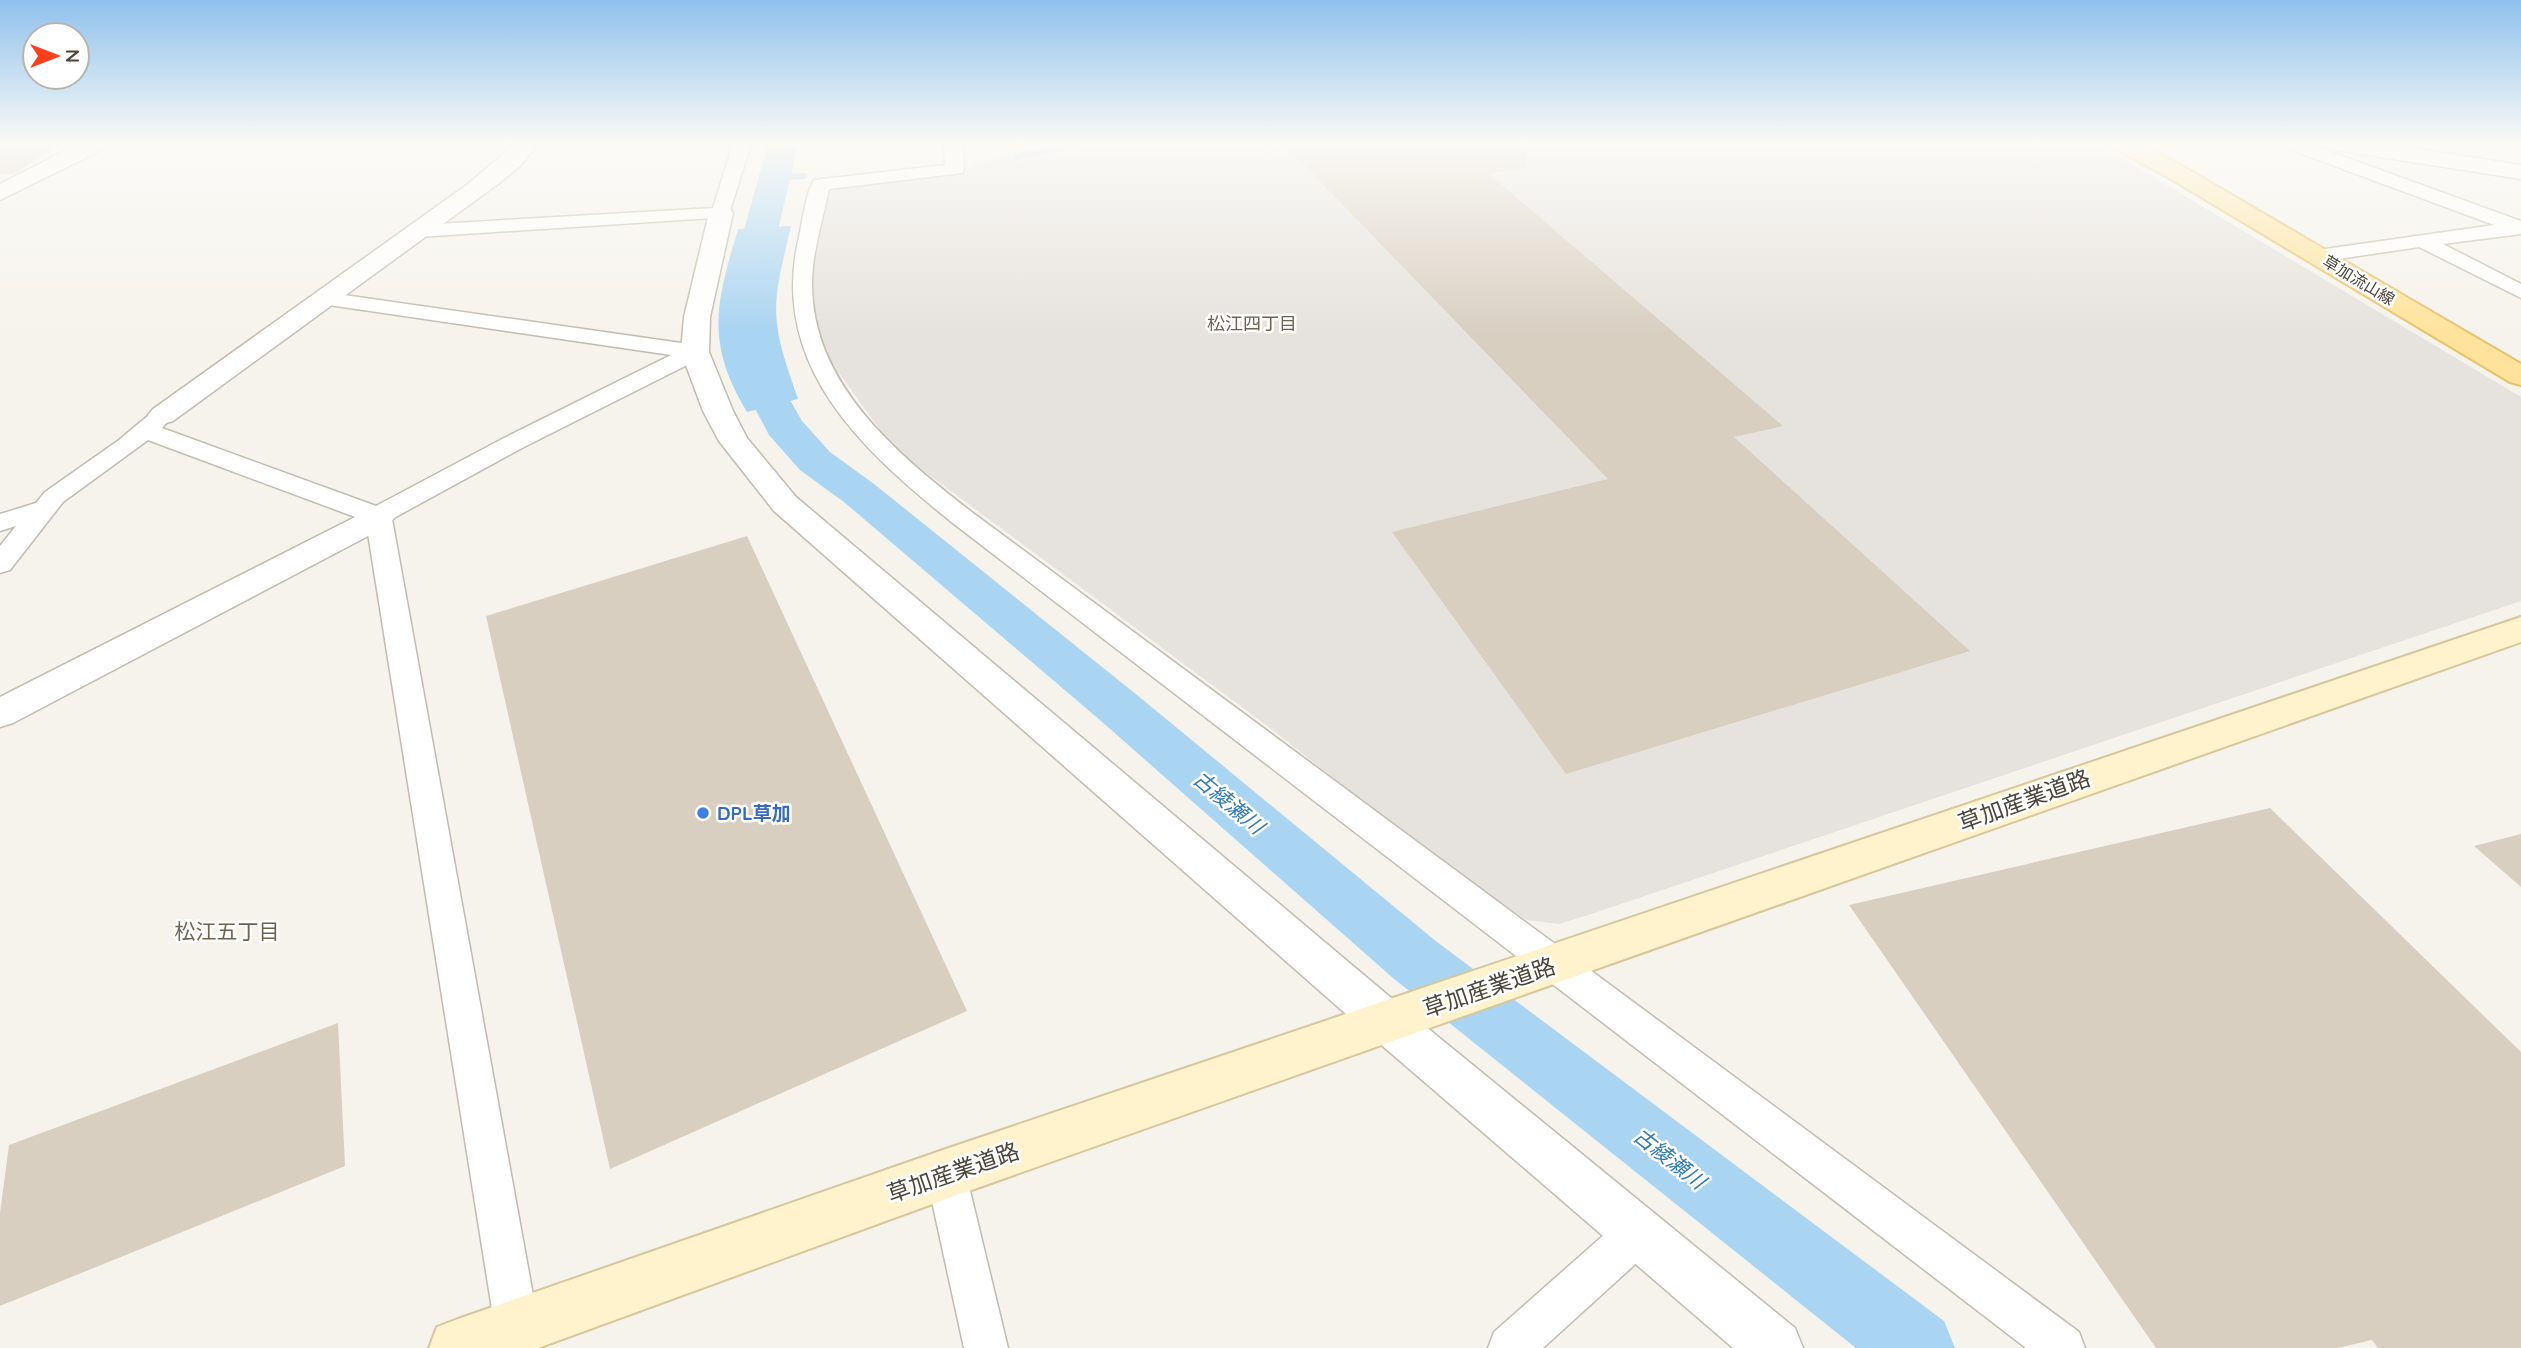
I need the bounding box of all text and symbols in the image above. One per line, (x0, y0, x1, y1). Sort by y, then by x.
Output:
north arrow (21, 21, 91, 91)
text: N (61, 49, 85, 63)
street label: 草加流山線 (2320, 251, 2398, 309)
district label: 松江四丁目 (1207, 312, 1297, 335)
street label: 草加産業道路 (1954, 763, 2094, 837)
water label: 古綾瀬川 (1188, 765, 1271, 840)
place label: DPL草加 (717, 801, 791, 825)
marker: DPL草加 (695, 805, 711, 821)
district label: 松江五丁目 (175, 918, 280, 944)
street label: 草加産業道路 (1419, 951, 1559, 1023)
water label: 古綾瀬川 (1629, 1122, 1713, 1195)
street label: 草加産業道路 (883, 1136, 1023, 1208)

